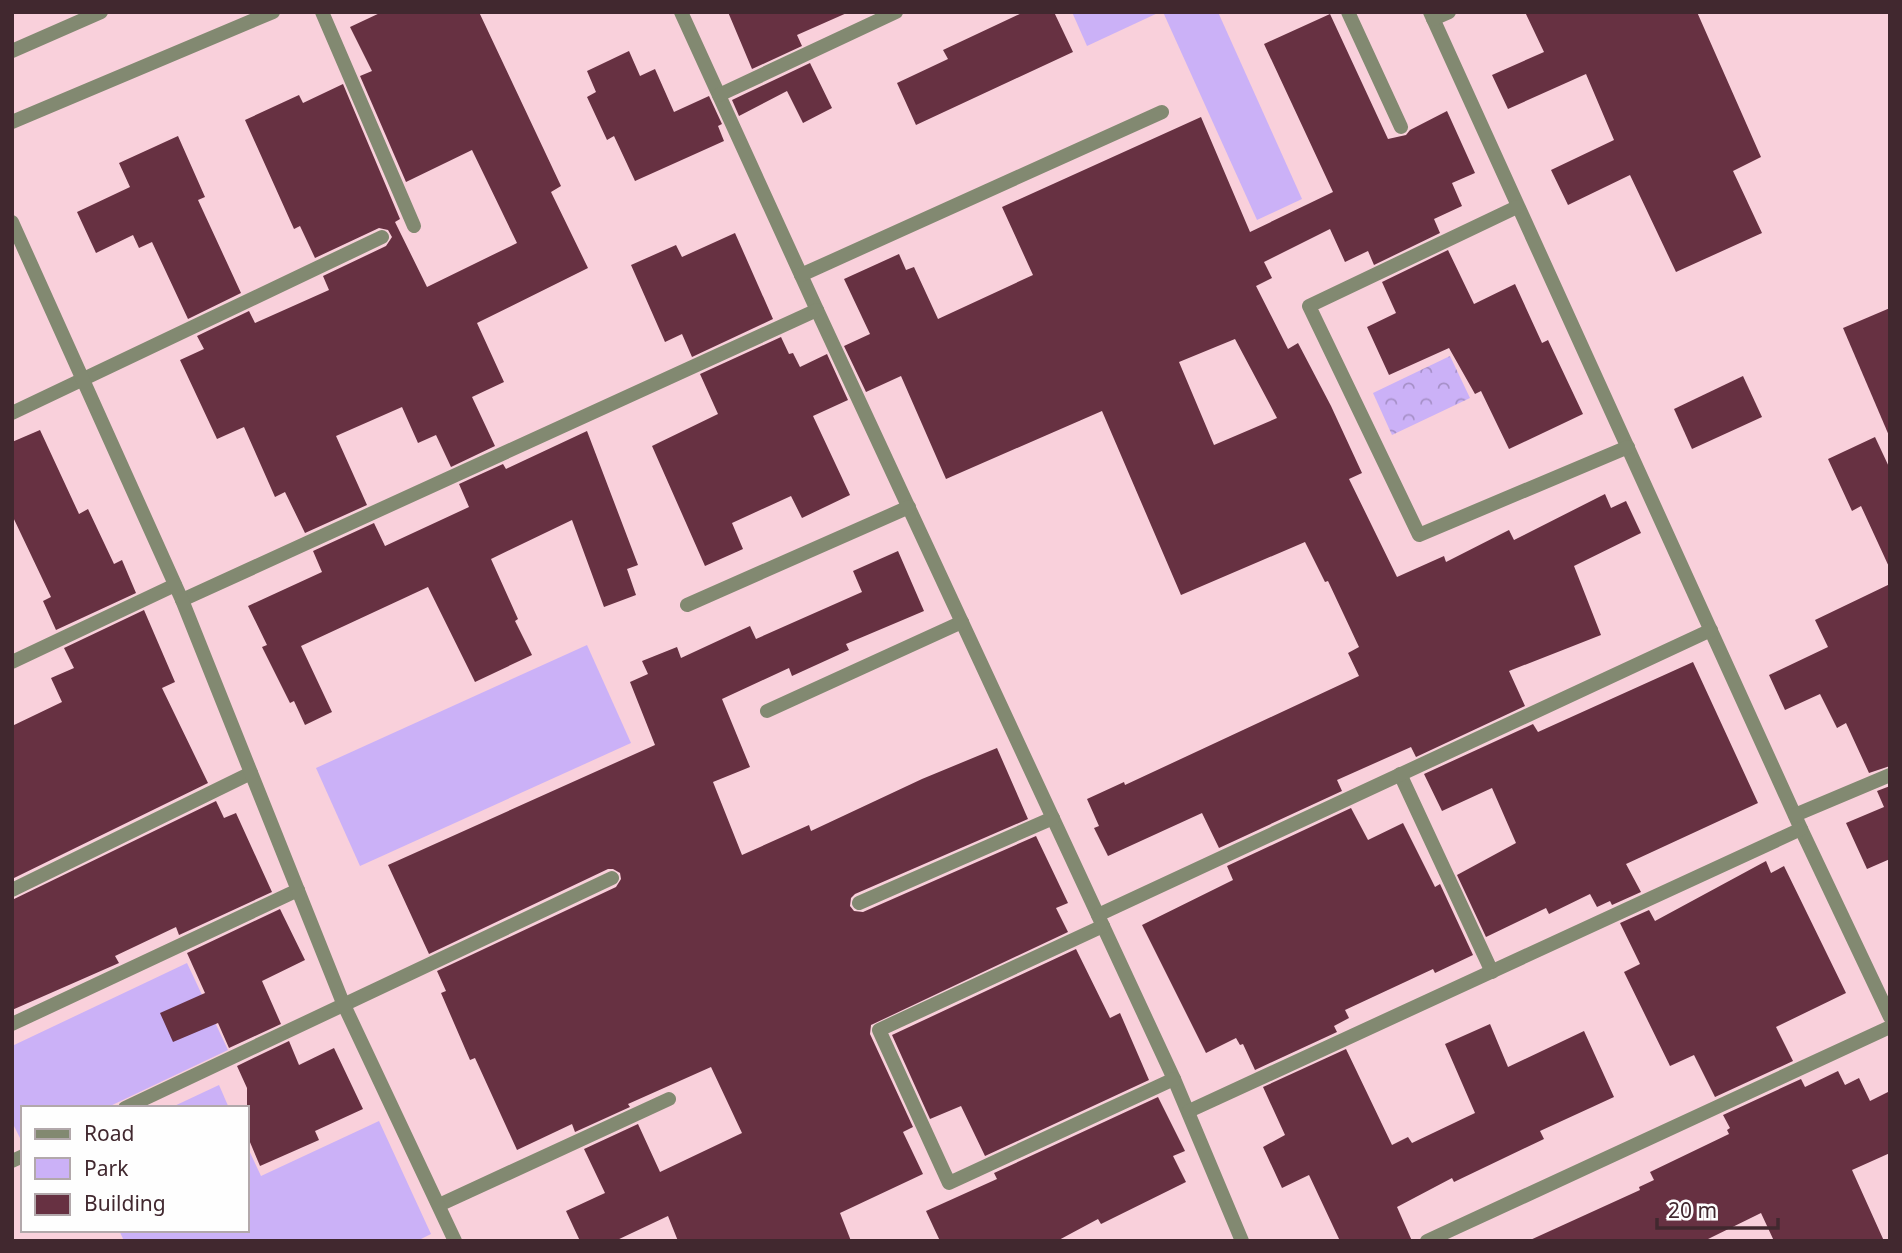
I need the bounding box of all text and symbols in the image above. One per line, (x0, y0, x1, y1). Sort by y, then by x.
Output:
legend (21, 1106, 248, 1232)
text: Road (84, 1119, 134, 1147)
text: Park (84, 1154, 129, 1182)
scale bar (1657, 1186, 1778, 1230)
text: Building (84, 1189, 166, 1217)
text: 20 m (1668, 1196, 1717, 1224)

